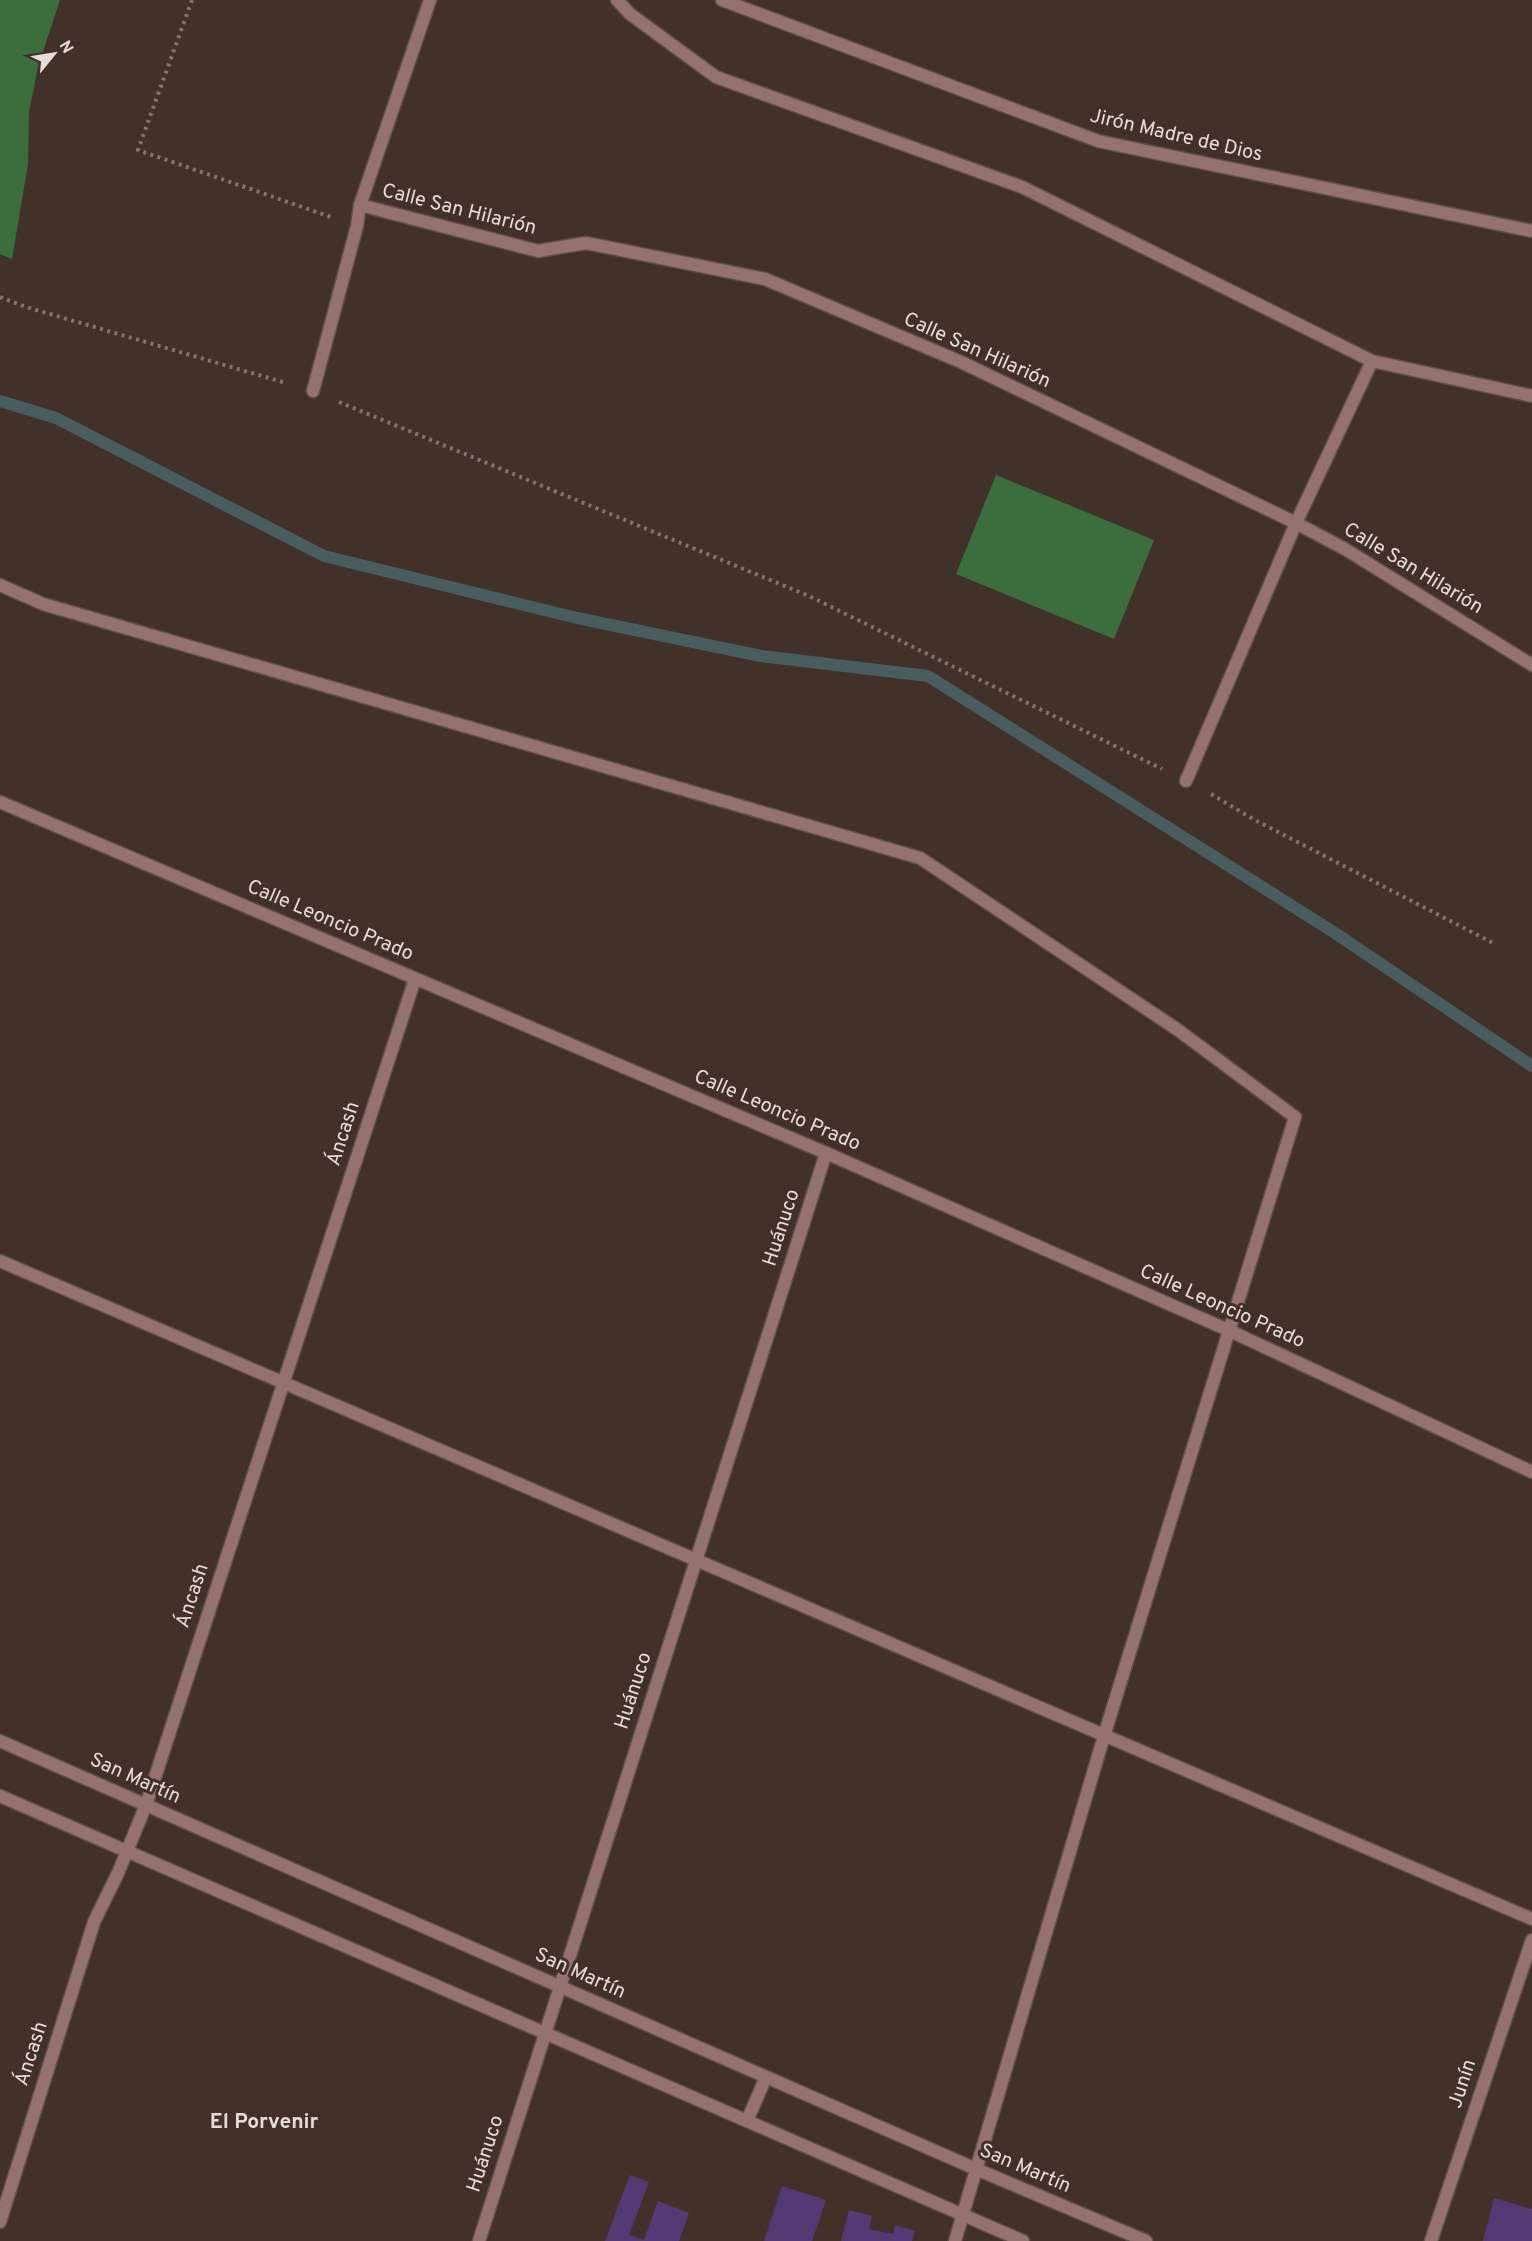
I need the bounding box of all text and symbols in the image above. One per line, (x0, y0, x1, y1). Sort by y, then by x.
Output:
north arrow (24, 24, 84, 84)
text: N (54, 38, 77, 57)
street label: Jirón Madre de Dios (1087, 103, 1265, 169)
street label: Calle San Hilarión (379, 178, 539, 242)
street label: Calle San Hilarión (899, 307, 1055, 395)
street label: Calle San Hilarión (1338, 517, 1488, 621)
street label: Calle Leoncio Prado (243, 874, 417, 968)
street label: Calle Leoncio Prado (690, 1064, 864, 1158)
street label: Áncash (320, 1098, 367, 1169)
street label: Huánuco (757, 1186, 807, 1270)
street label: Calle Leoncio Prado (1135, 1259, 1309, 1355)
street label: Áncash (169, 1560, 216, 1631)
street label: Huánuco (609, 1649, 659, 1733)
street label: San Martín (85, 1747, 185, 1811)
street label: San Martín (530, 1942, 630, 2006)
street label: Áncash (8, 2018, 55, 2089)
street label: Junín (1443, 2056, 1483, 2112)
district label: El Porvenir (210, 2109, 319, 2136)
street label: Huánuco (461, 2112, 511, 2196)
street label: San Martín (975, 2138, 1075, 2200)

